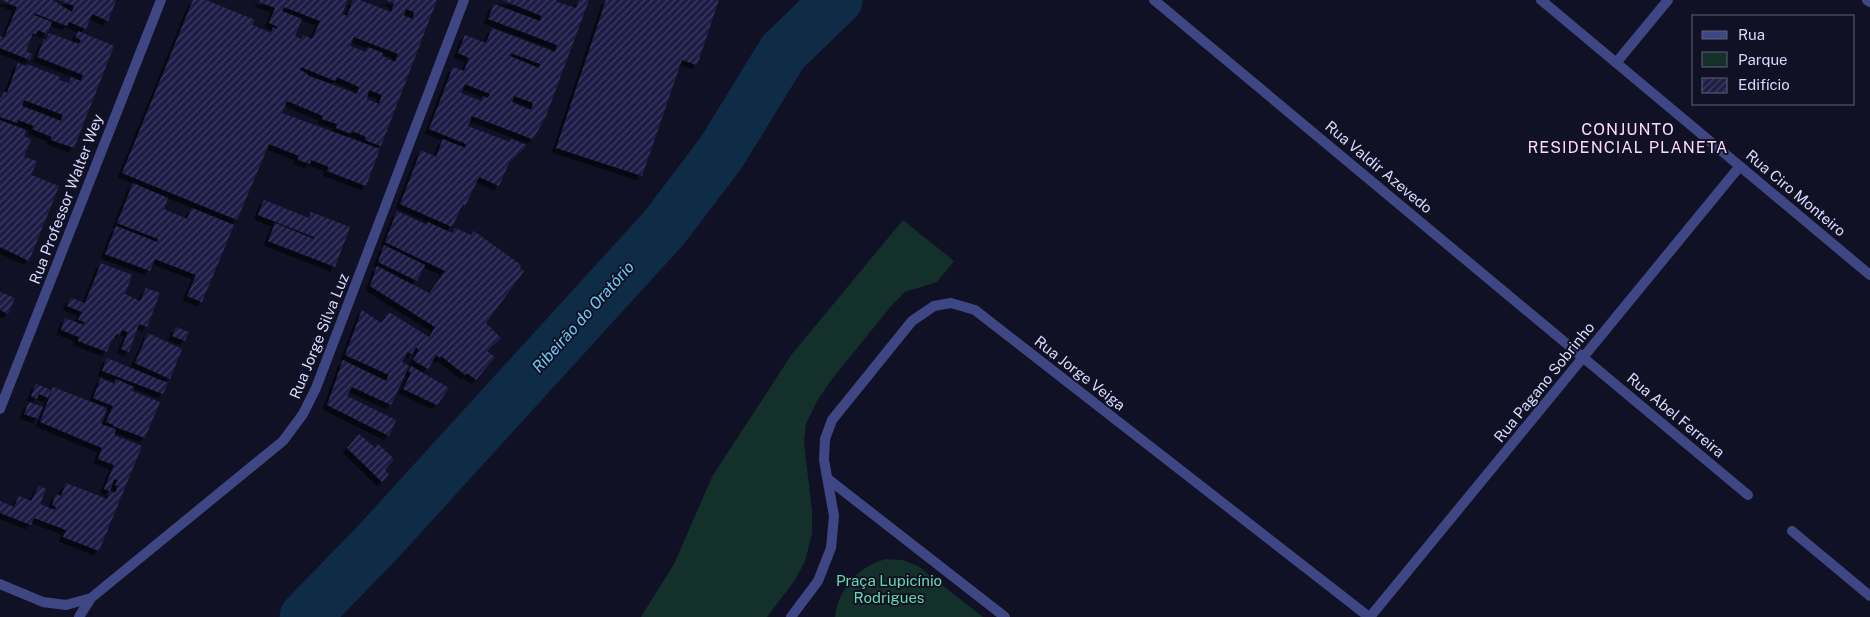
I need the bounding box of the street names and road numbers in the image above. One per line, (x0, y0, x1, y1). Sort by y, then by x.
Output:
street label: Rua Professor Walter Wey (26, 112, 106, 286)
street label: Rua Valdir Azevedo (1322, 117, 1436, 217)
street label: Rua Ciro Monteiro (1743, 146, 1849, 240)
street label: Rua Jorge Silva Luz (286, 271, 352, 401)
street label: Rua Pagano Sobrinho (1490, 319, 1598, 445)
street label: Rua Jorge Veiga (1031, 332, 1129, 414)
street label: Rua Abel Ferreira (1624, 369, 1728, 461)

